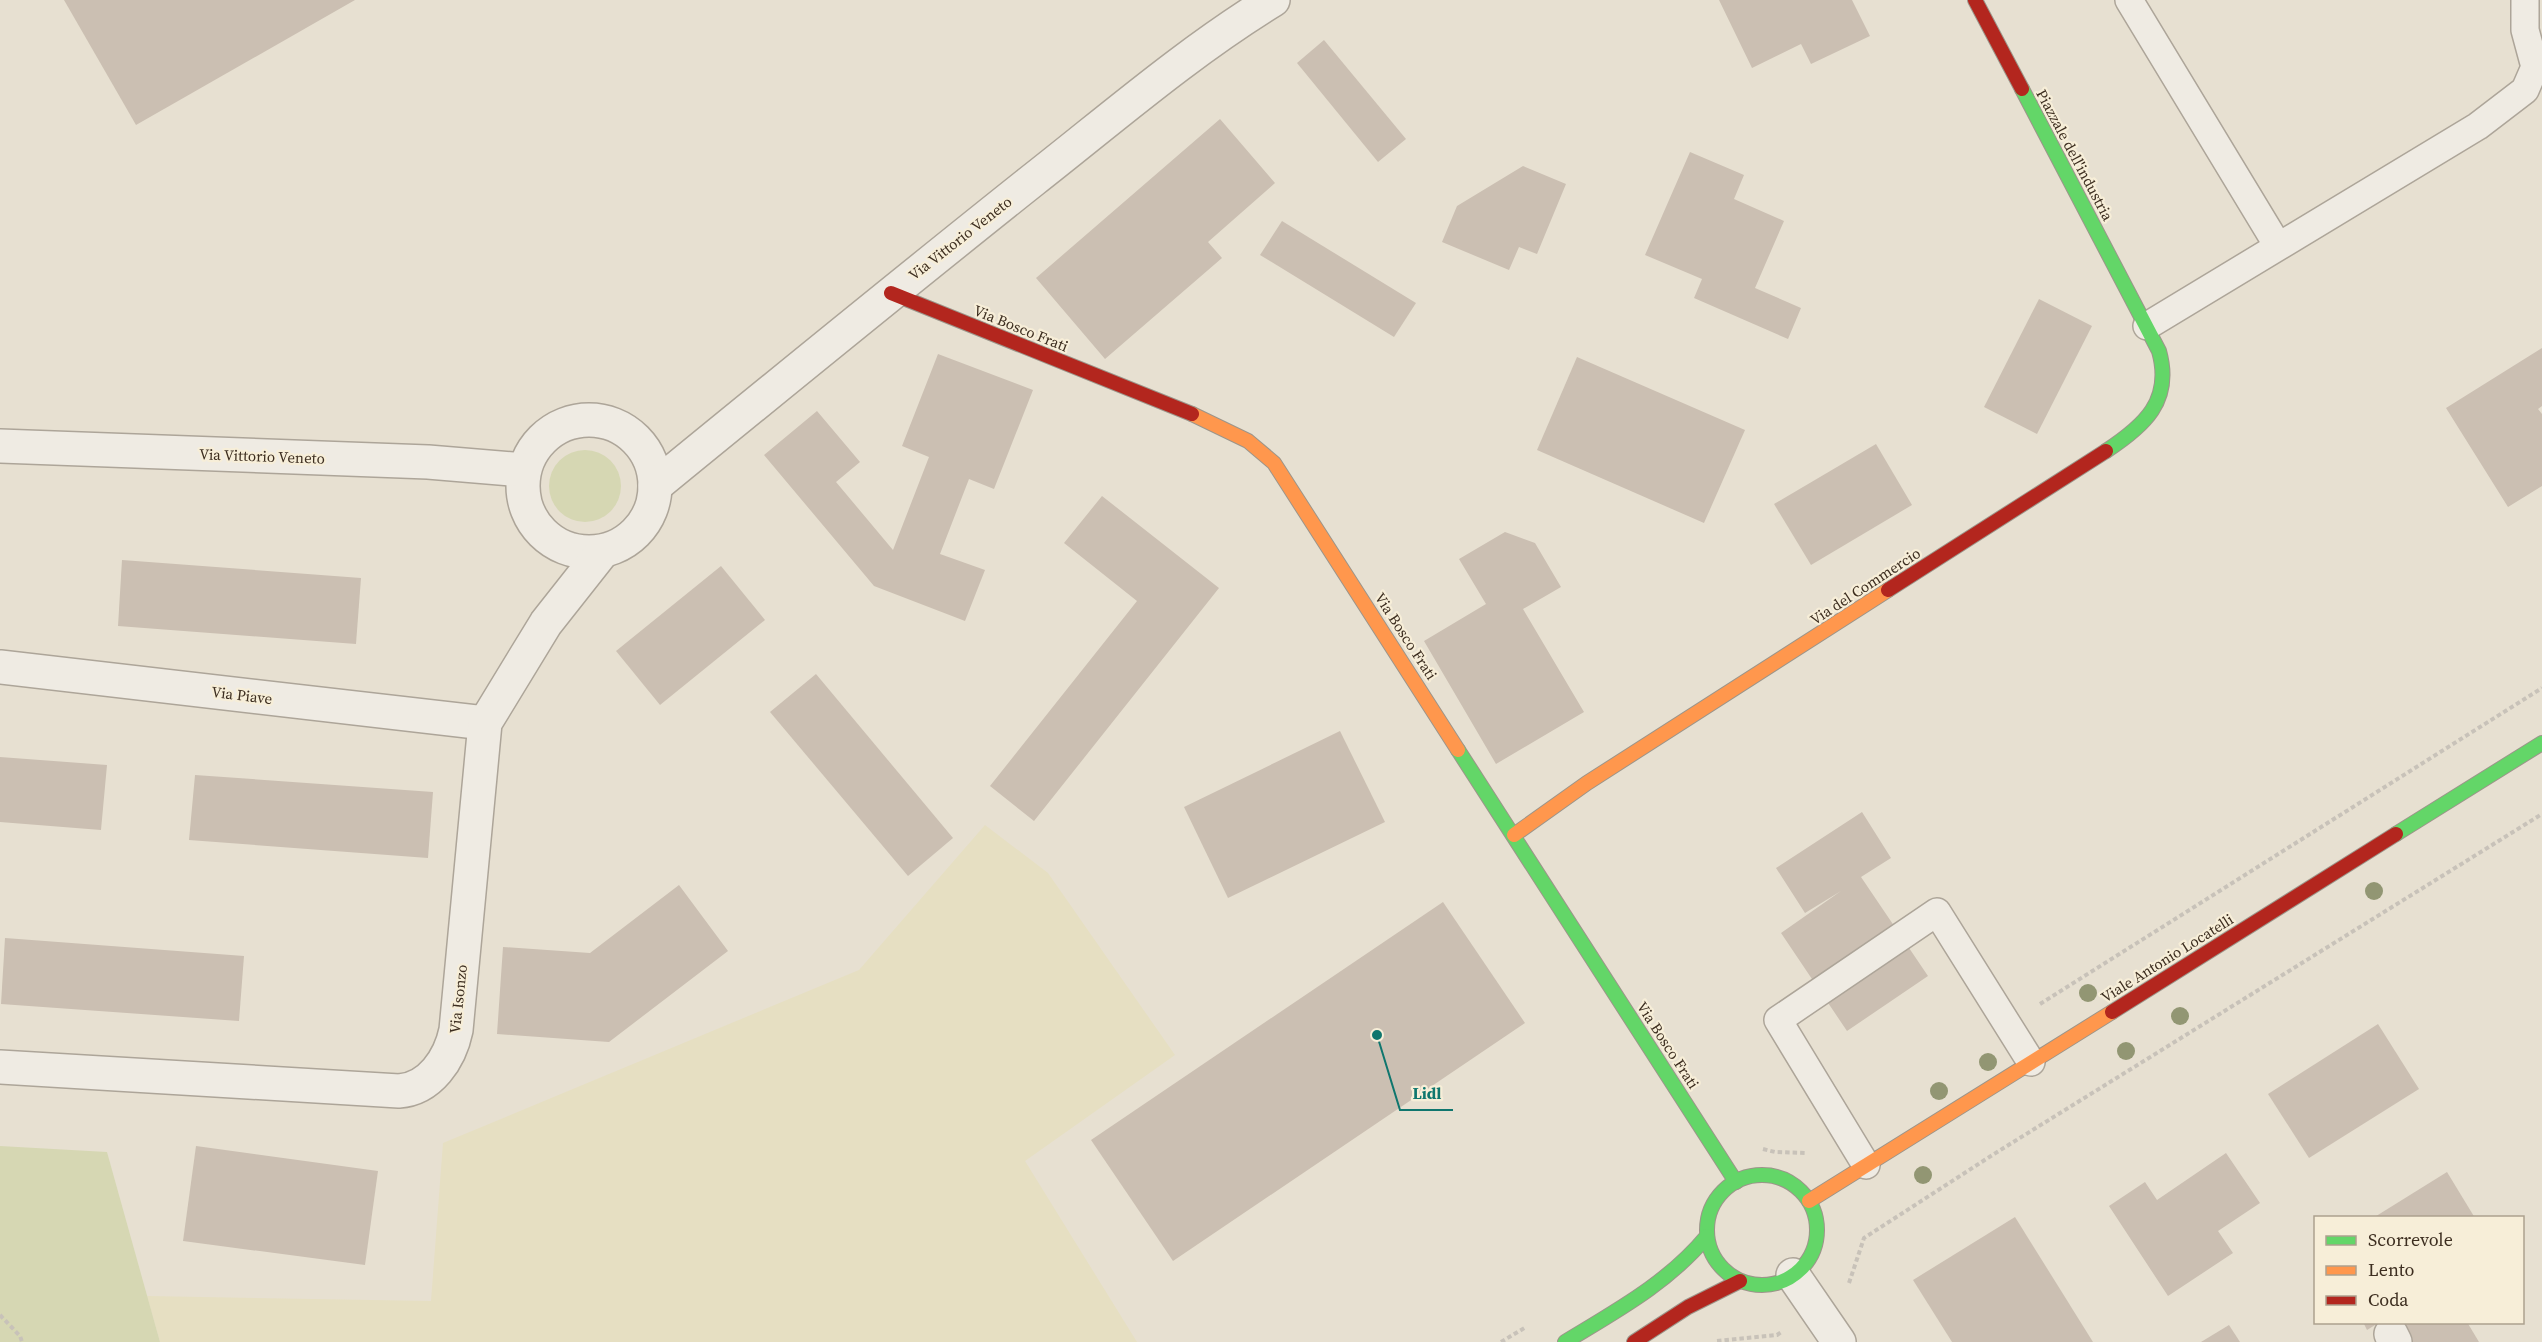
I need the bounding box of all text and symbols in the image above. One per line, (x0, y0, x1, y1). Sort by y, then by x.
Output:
street label: Piazzale dell'industria (2031, 86, 2119, 225)
street label: Via Vittorio Veneto (904, 191, 1016, 285)
street label: Via Bosco Frati (971, 300, 1071, 356)
street label: Via Vittorio Veneto (199, 443, 325, 469)
street label: Via del Commercio (1806, 542, 1924, 630)
street label: Via Bosco Frati (1370, 588, 1442, 684)
street label: Via Piave (210, 681, 274, 709)
street label: Viale Antonio Locatelli (2097, 909, 2237, 1007)
street label: Via Isonzo (444, 963, 472, 1035)
street label: Via Bosco Frati (1632, 997, 1704, 1093)
callout: Lidl (1400, 1076, 1453, 1110)
text: Lidl (1412, 1082, 1442, 1104)
legend (2314, 1216, 2524, 1324)
text: Scorrevole (2368, 1227, 2453, 1252)
text: Lento (2368, 1257, 2415, 1282)
text: Coda (2368, 1287, 2409, 1312)

